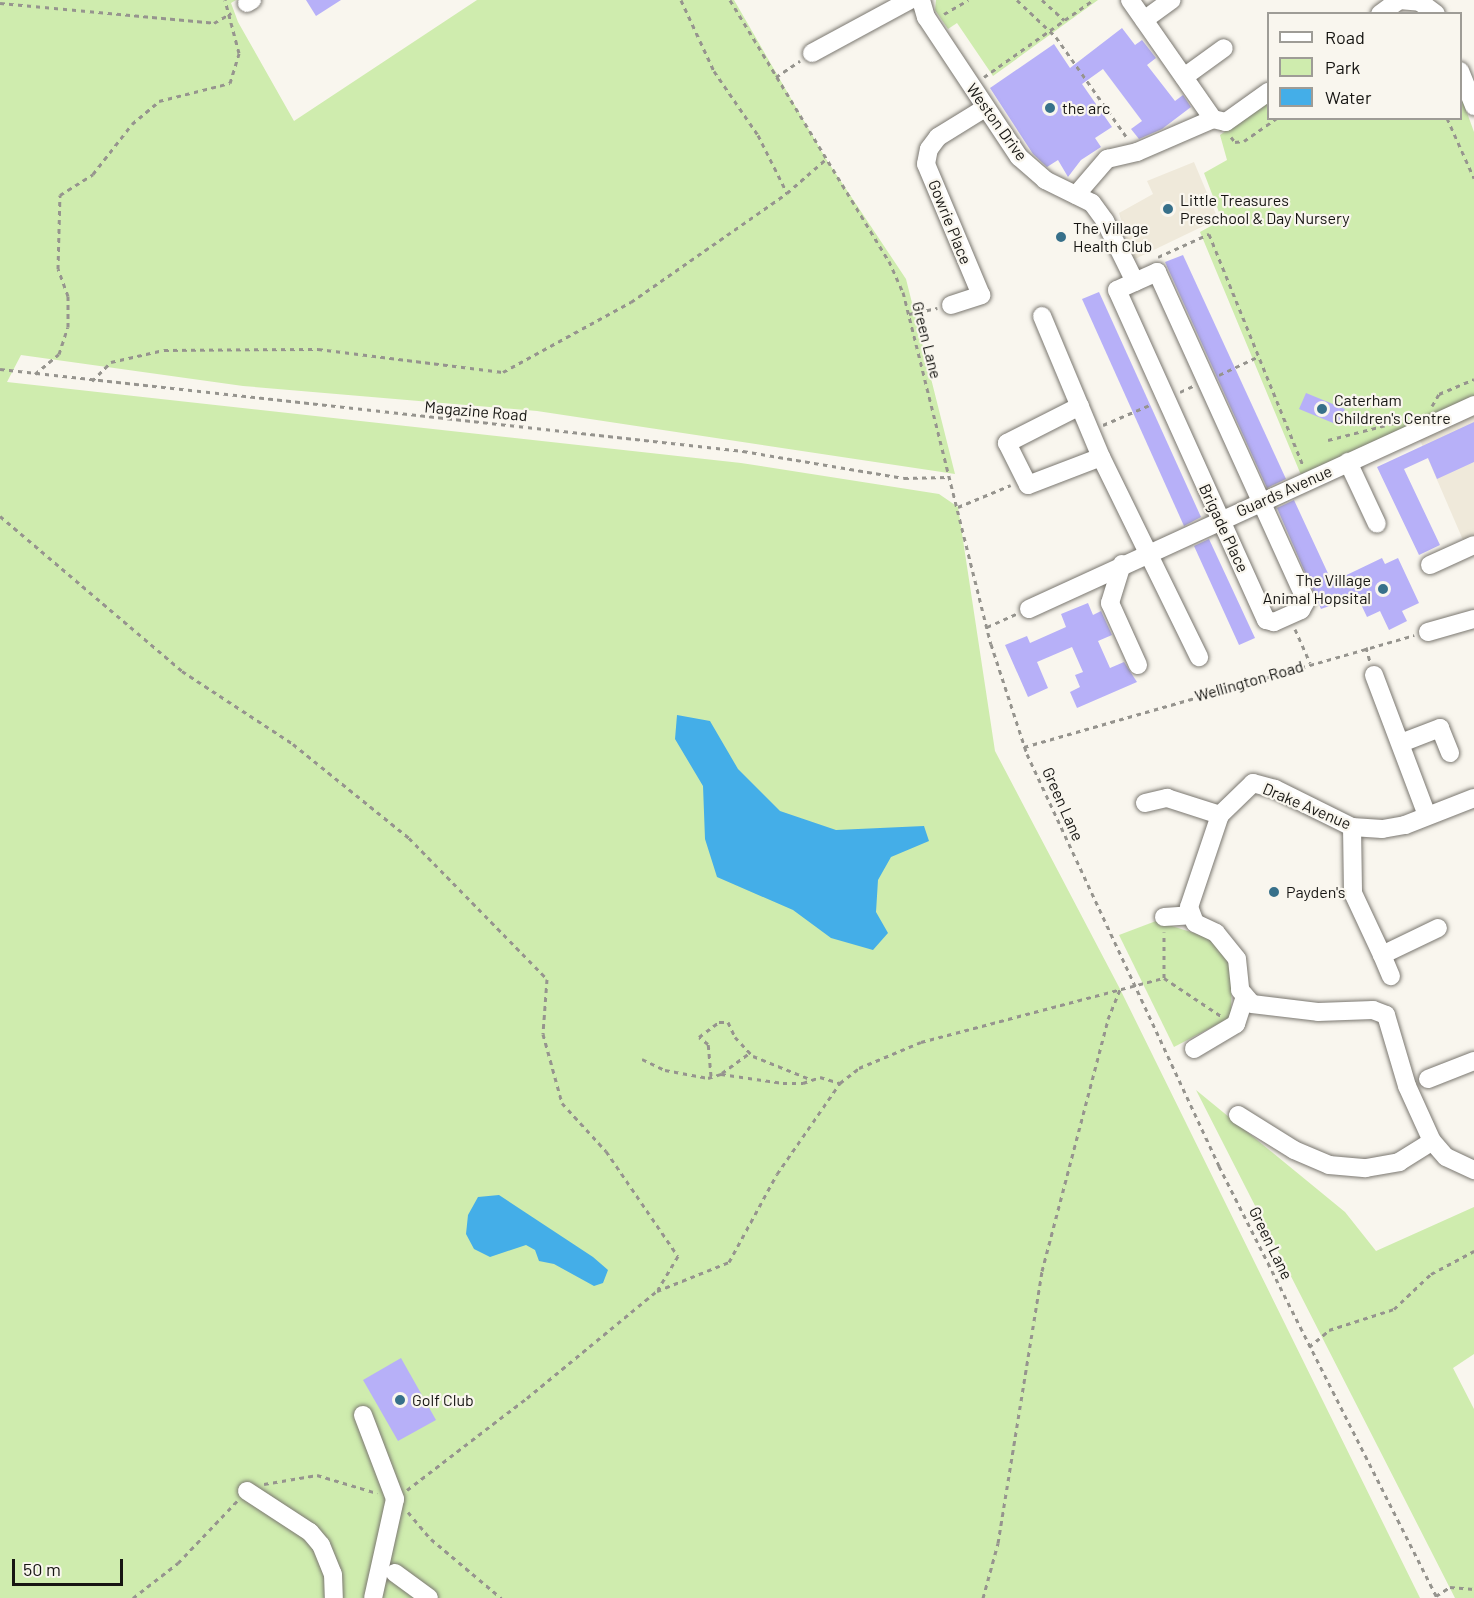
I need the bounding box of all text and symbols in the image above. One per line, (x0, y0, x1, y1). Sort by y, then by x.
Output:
legend (1267, 12, 1462, 120)
text: Road (1325, 26, 1365, 48)
text: Park (1325, 56, 1360, 78)
street label: Weston Drive (962, 80, 1032, 164)
text: Water (1325, 86, 1372, 108)
place label: the arc (1062, 98, 1110, 118)
marker: the arc (1043, 101, 1057, 115)
street label: Gowrie Place (924, 177, 976, 267)
place label: Little Treasures Preschool & Day Nursery (1180, 190, 1350, 228)
marker: Little Treasures Preschool & Day Nursery (1161, 202, 1175, 216)
place label: The Village Health Club (1073, 218, 1152, 256)
marker: The Village Health Club (1054, 230, 1068, 244)
street label: Green Lane (908, 299, 946, 381)
place label: Caterham Children's Centre (1334, 390, 1451, 428)
street label: Magazine Road (424, 397, 528, 425)
marker: Caterham Children's Centre (1315, 402, 1329, 416)
street label: Guards Avenue (1233, 461, 1335, 521)
street label: Brigade Place (1195, 481, 1253, 575)
place label: The Village Animal Hopsital (1263, 570, 1371, 608)
marker: The Village Animal Hopsital (1376, 582, 1390, 596)
street label: Wellington Road (1193, 656, 1305, 706)
street label: Green Lane (1038, 764, 1088, 844)
street label: Drake Avenue (1260, 779, 1354, 833)
place label: Payden's (1286, 882, 1345, 902)
marker: Payden's (1267, 885, 1281, 899)
street label: Green Lane (1245, 1203, 1297, 1283)
place label: Golf Club (412, 1390, 474, 1410)
marker: Golf Club (393, 1393, 407, 1407)
scale bar (15, 1547, 126, 1585)
text: 50 m (23, 1558, 61, 1580)

